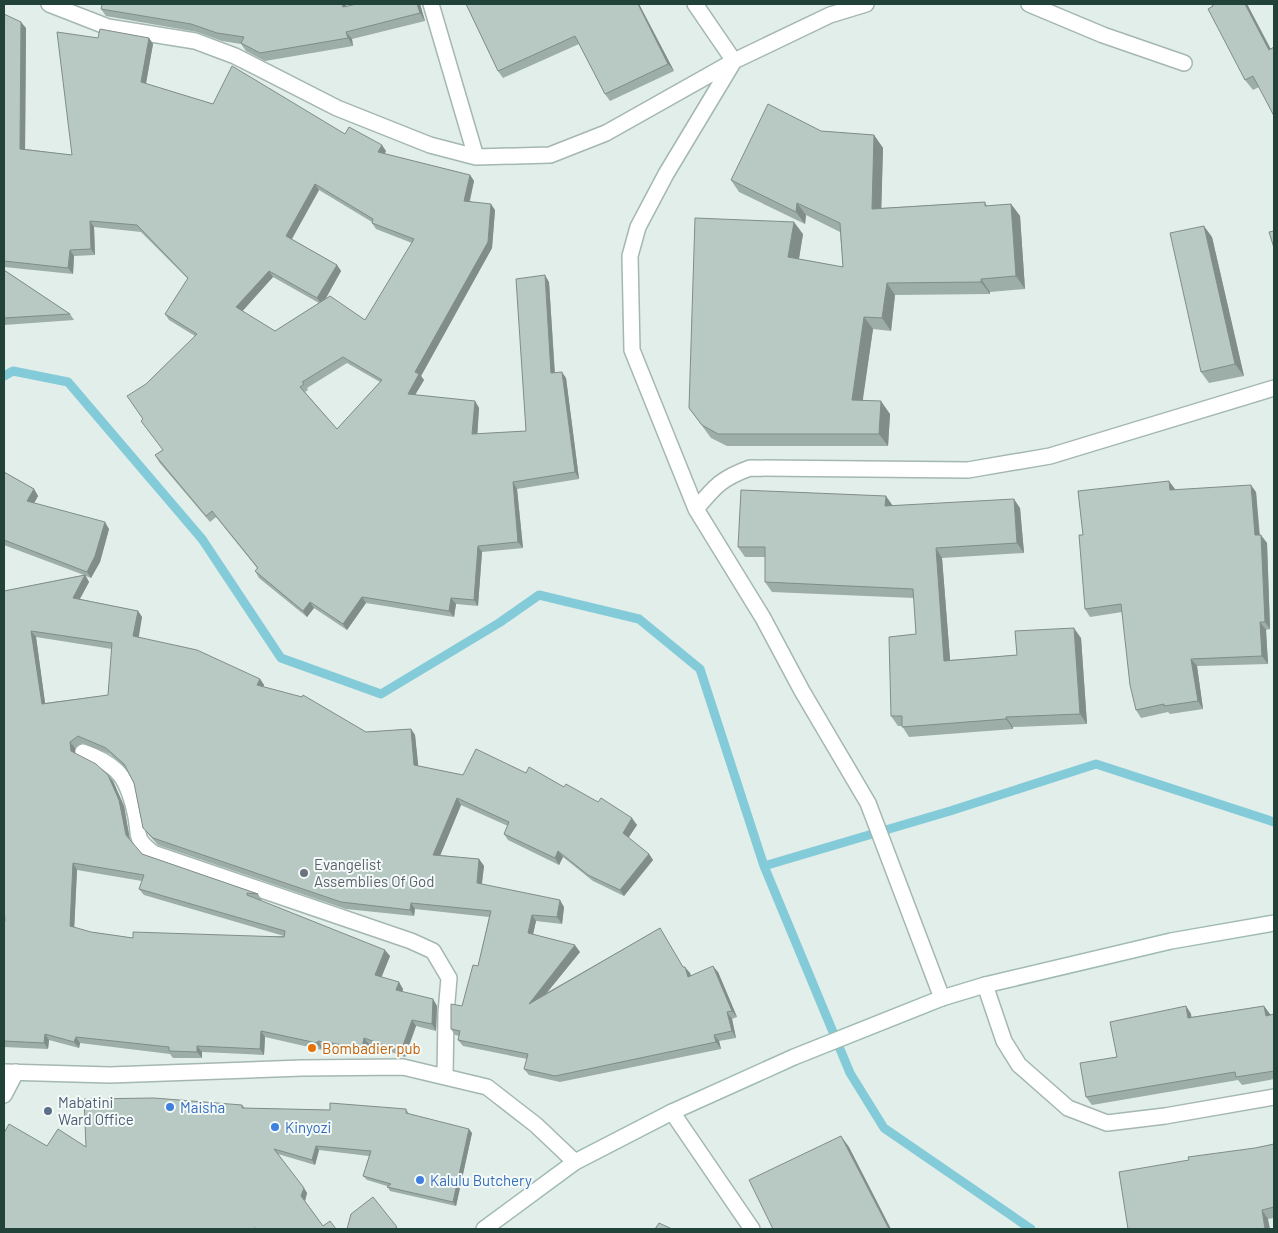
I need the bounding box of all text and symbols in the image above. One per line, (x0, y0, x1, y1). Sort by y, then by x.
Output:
place label: Evangelist Assemblies Of God (314, 855, 434, 890)
marker: Evangelist Assemblies Of God (298, 867, 310, 879)
place label: Bombadier pub (322, 1039, 421, 1057)
marker: Bombadier pub (306, 1042, 318, 1054)
place label: Mabatini Ward Office (58, 1093, 134, 1128)
place label: Maisha (180, 1098, 225, 1116)
marker: Maisha (164, 1101, 176, 1113)
marker: Mabatini Ward Office (42, 1105, 54, 1117)
place label: Kinyozi (285, 1118, 331, 1136)
marker: Kinyozi (269, 1121, 281, 1133)
place label: Kalulu Butchery (430, 1171, 532, 1189)
marker: Kalulu Butchery (414, 1174, 426, 1186)

